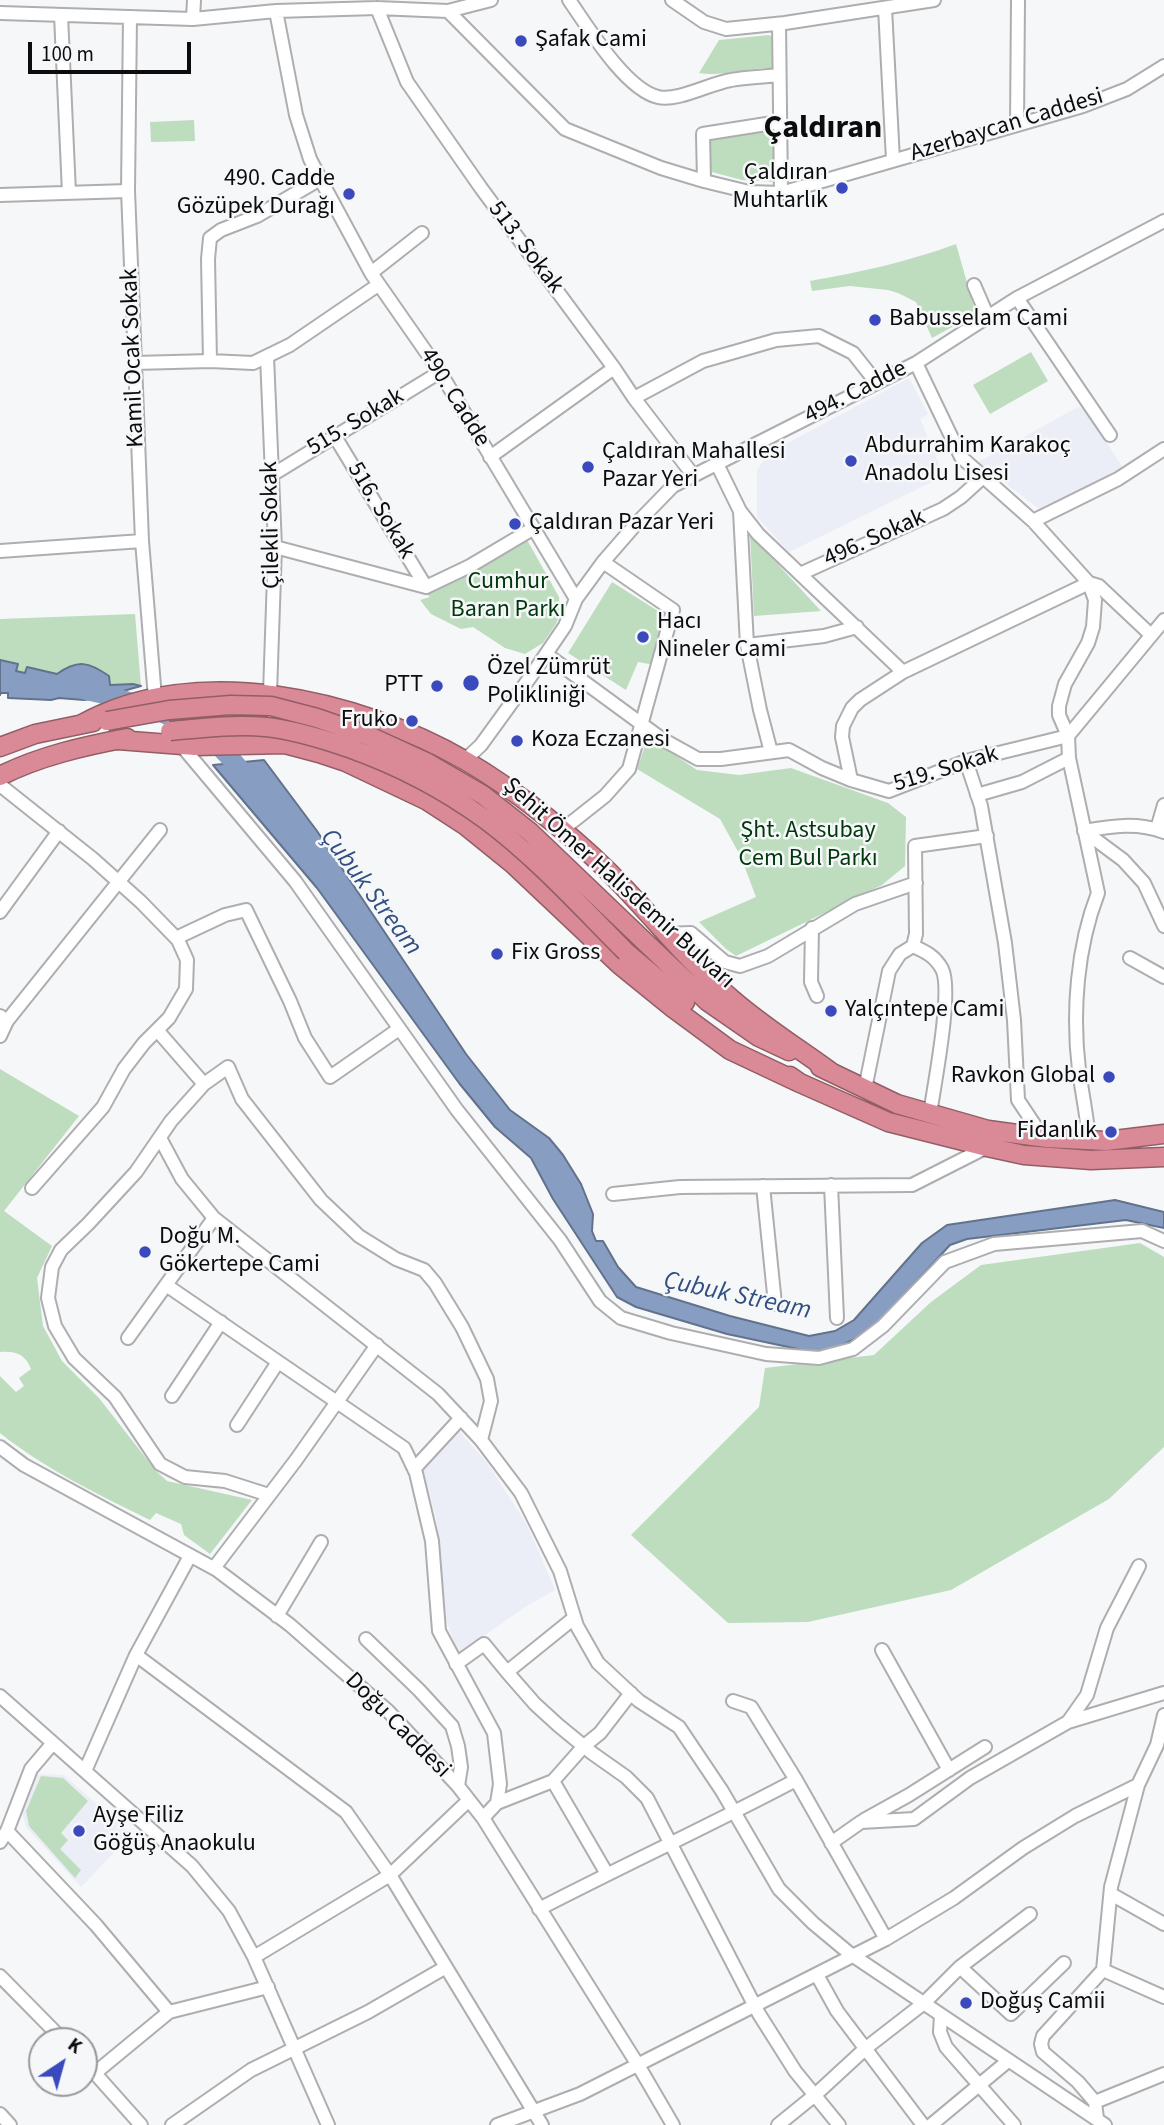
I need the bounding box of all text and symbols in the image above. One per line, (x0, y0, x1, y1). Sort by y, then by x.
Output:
place label: Şafak Cami (535, 27, 647, 55)
scale bar (32, 28, 194, 72)
marker: Şafak Cami (513, 33, 529, 49)
text: 100 m (41, 39, 94, 69)
street label: Azerbaycan Caddesi (907, 83, 1107, 169)
district label: Çaldıran (764, 111, 882, 149)
place label: Çaldıran Muhtarlık (732, 160, 828, 216)
place label: 490. Cadde Gözüpek Durağı (177, 166, 335, 222)
marker: Çaldıran Muhtarlık (834, 180, 850, 196)
marker: 490. Cadde Gözüpek Durağı (341, 186, 357, 202)
street label: 513. Sokak (481, 196, 569, 300)
street label: Kamil Ocak Sokak (116, 268, 152, 448)
place label: Babusselam Cami (889, 306, 1068, 334)
marker: Babusselam Cami (867, 312, 883, 328)
street label: 490. Cadde (412, 343, 496, 453)
street label: 494. Cadde (800, 355, 912, 431)
street label: 515. Sokak (302, 383, 410, 463)
place label: Abdurrahim Karakoç Anadolu Lisesi (865, 433, 1071, 489)
place label: Çaldıran Mahallesi Pazar Yeri (602, 439, 786, 495)
marker: Abdurrahim Karakoç Anadolu Lisesi (843, 453, 859, 469)
street label: 516. Sokak (340, 457, 420, 565)
marker: Çaldıran Mahallesi Pazar Yeri (580, 459, 596, 475)
street label: Çilekli Sokak (256, 461, 288, 589)
street label: 496. Sokak (820, 504, 930, 574)
place label: Çaldıran Pazar Yeri (529, 510, 714, 538)
marker: Çaldıran Pazar Yeri (507, 516, 523, 532)
park label: Cumhur Baran Parkı (451, 569, 565, 625)
place label: Hacı Nineler Cami (657, 609, 786, 665)
marker: Hacı Nineler Cami (635, 629, 651, 645)
place label: Özel Zümrüt Polikliniği (487, 655, 610, 711)
place label: PTT (384, 672, 423, 700)
marker: Özel Zümrüt Polikliniği (461, 673, 481, 693)
marker: PTT (429, 678, 445, 694)
place label: Fruko (341, 707, 398, 735)
marker: Fruko (404, 713, 420, 729)
place label: Koza Eczanesi (531, 727, 670, 755)
marker: Koza Eczanesi (509, 733, 525, 749)
street label: 519. Sokak (890, 740, 1002, 800)
street label: Şehit Ömer Halisdemir Bulvarı (496, 772, 740, 996)
park label: Şht. Astsubay Cem Bul Parkı (738, 818, 878, 874)
water label: Çubuk Stream (312, 824, 428, 962)
place label: Fix Gross (511, 940, 600, 968)
marker: Fix Gross (489, 946, 505, 962)
place label: Yalçıntepe Cami (845, 997, 1004, 1025)
marker: Yalçıntepe Cami (823, 1003, 839, 1019)
place label: Ravkon Global (951, 1063, 1095, 1091)
marker: Ravkon Global (1101, 1069, 1117, 1085)
place label: Fidanlık (1017, 1118, 1097, 1146)
marker: Fidanlık (1103, 1124, 1119, 1140)
place label: Doğu M. Gökertepe Cami (159, 1224, 320, 1280)
marker: Doğu M. Gökertepe Cami (137, 1244, 153, 1260)
water label: Çubuk Stream (660, 1266, 814, 1328)
street label: Doğu Caddesi (338, 1667, 456, 1785)
place label: Ayşe Filiz Göğüş Anaokulu (93, 1803, 256, 1859)
marker: Ayşe Filiz Göğüş Anaokulu (71, 1823, 87, 1839)
place label: Doğuş Camii (980, 1989, 1105, 2017)
marker: Doğuş Camii (958, 1995, 974, 2011)
north arrow (28, 2027, 98, 2097)
text: K (62, 2032, 87, 2061)

